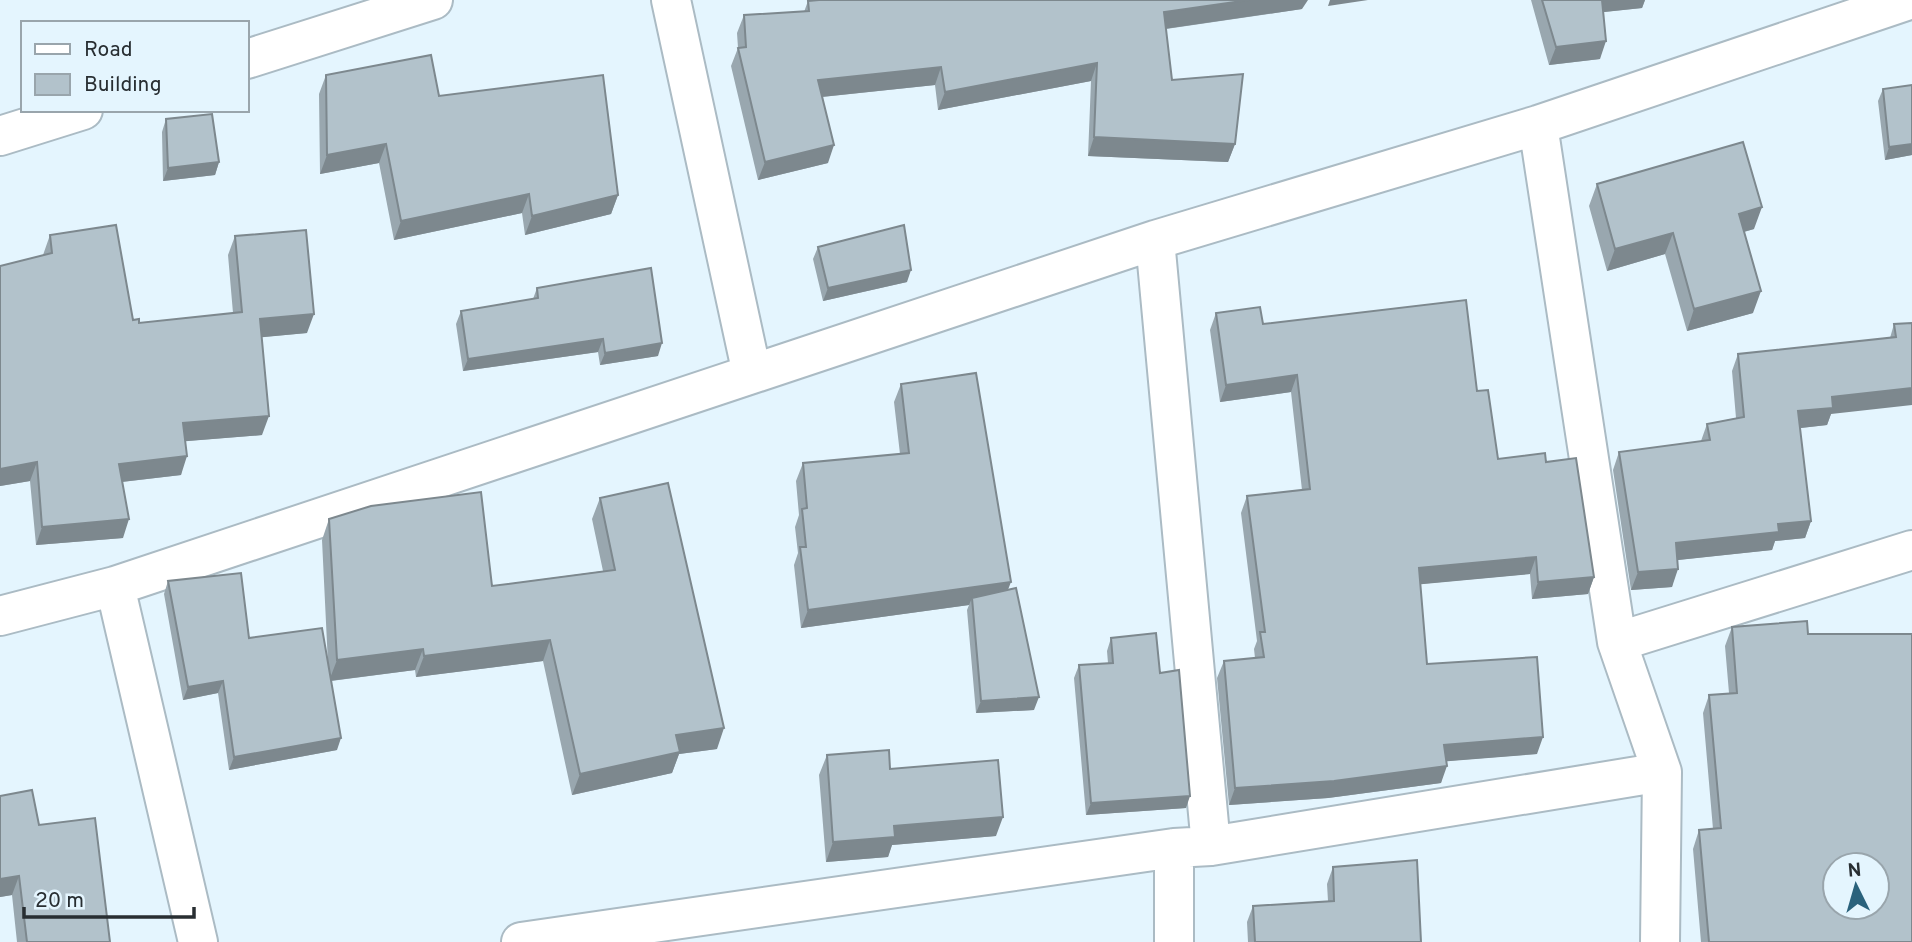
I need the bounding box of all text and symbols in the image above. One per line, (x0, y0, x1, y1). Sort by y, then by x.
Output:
legend (21, 21, 248, 112)
text: Road (84, 37, 133, 64)
text: Building (84, 72, 162, 99)
north arrow (1821, 851, 1891, 921)
text: N (1847, 859, 1863, 884)
scale bar (24, 876, 194, 920)
text: 20 m (35, 888, 84, 915)

